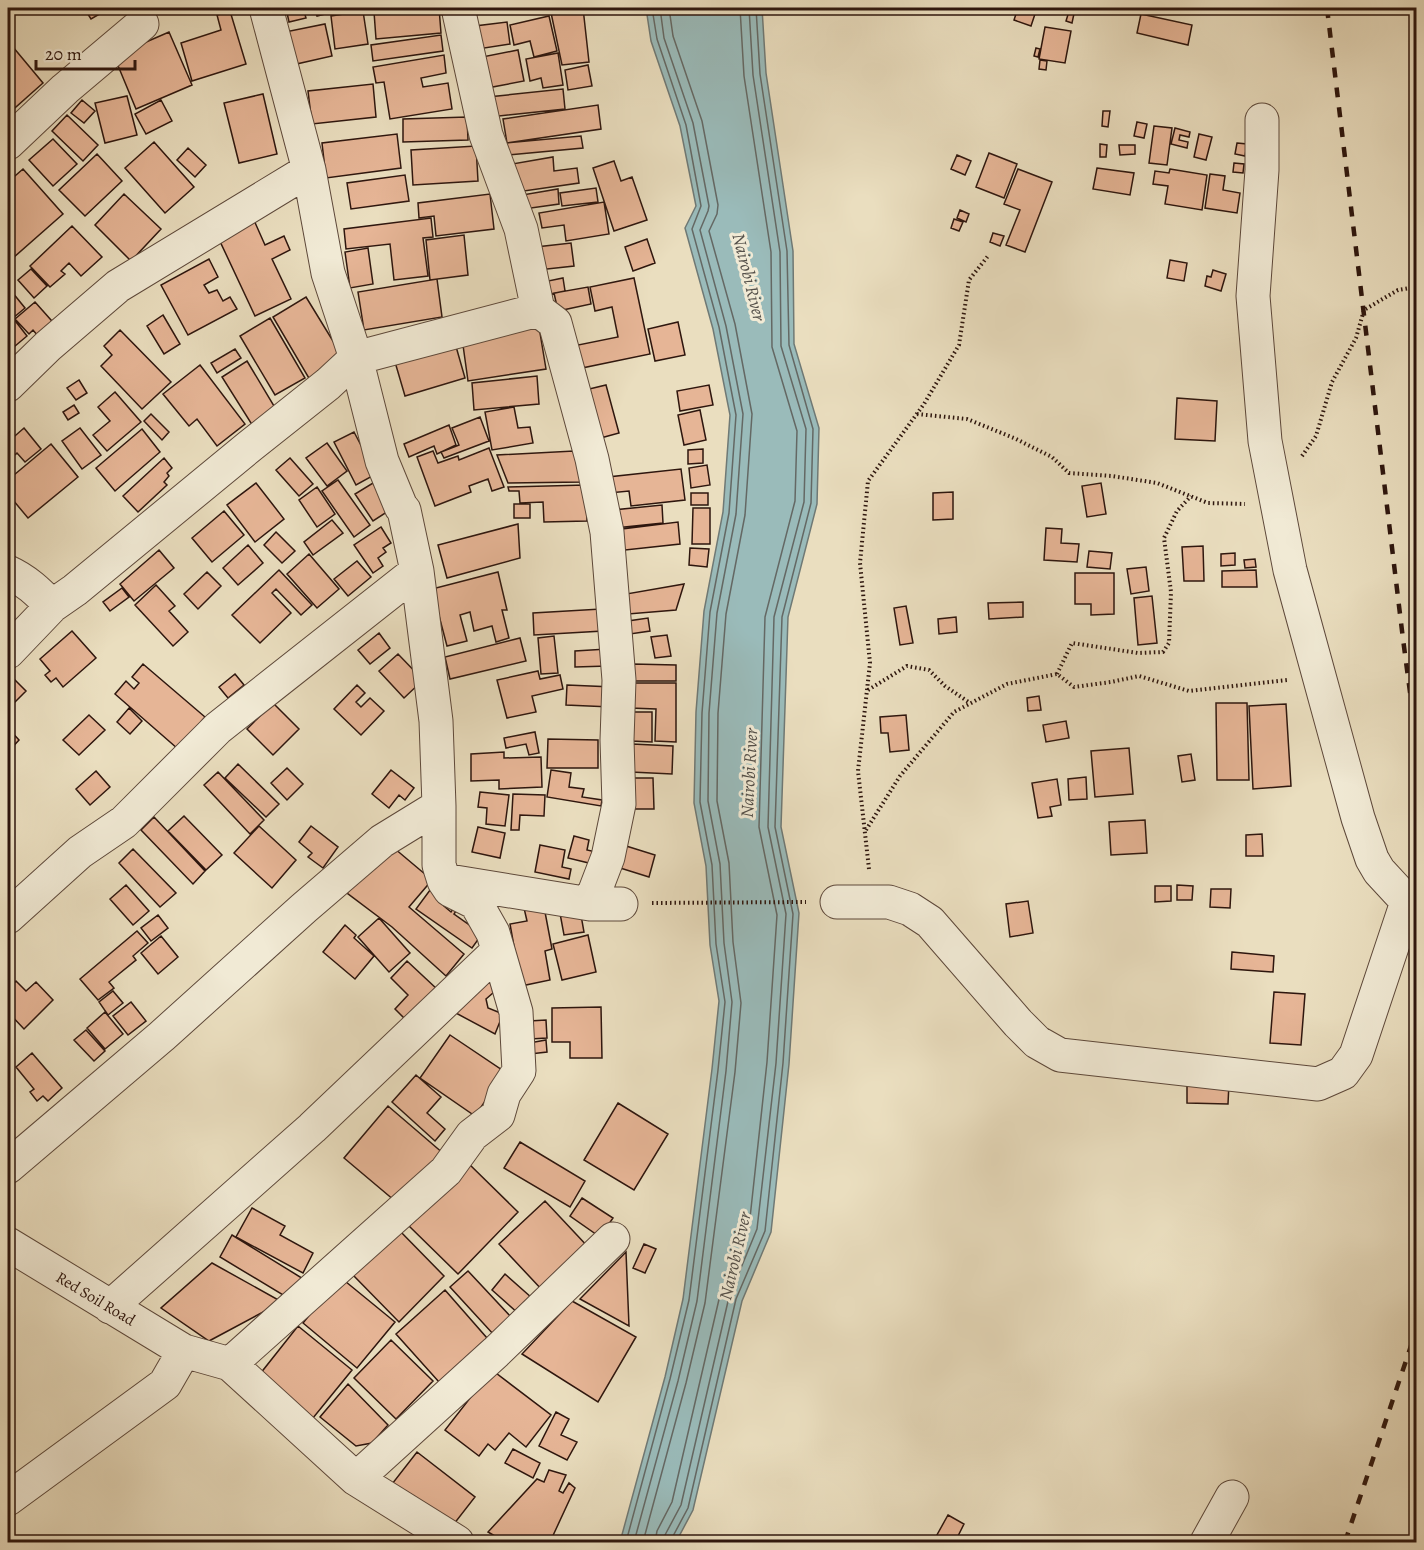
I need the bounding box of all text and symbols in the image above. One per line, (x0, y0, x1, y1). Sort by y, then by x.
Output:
scale bar (36, 33, 135, 71)
text: 20 m (45, 42, 82, 66)
water label: Nairobi River (727, 231, 772, 324)
water label: Nairobi River (735, 727, 763, 818)
water label: Nairobi River (713, 1209, 757, 1302)
street label: Red Soil Road (52, 1266, 140, 1331)

